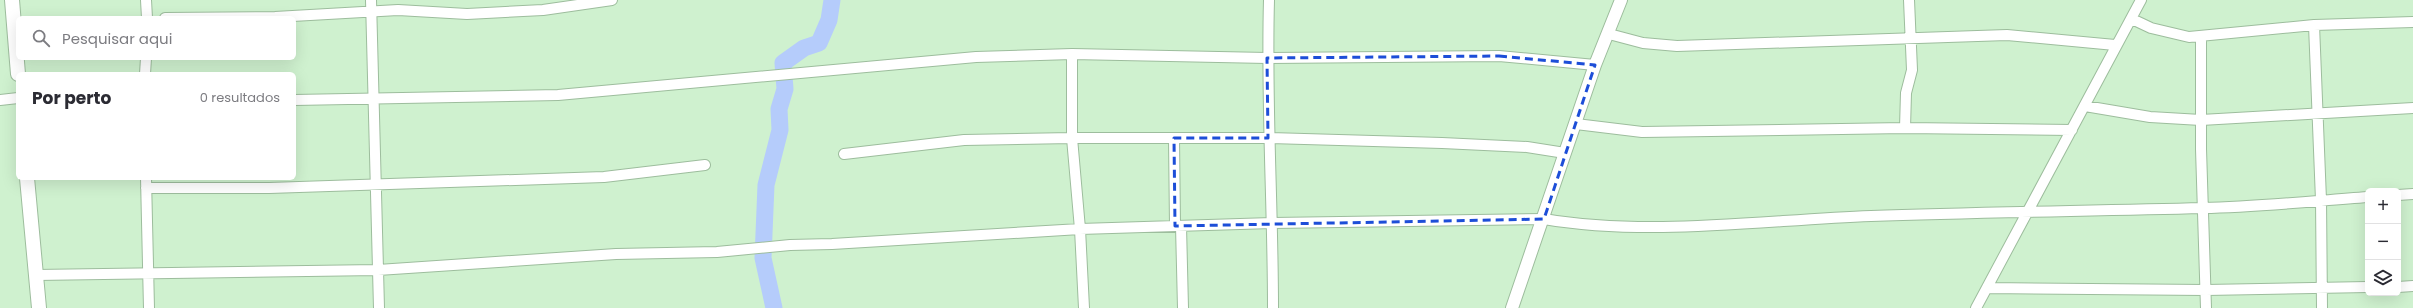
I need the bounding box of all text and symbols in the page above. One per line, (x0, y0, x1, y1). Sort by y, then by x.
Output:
search box (16, 16, 296, 60)
icon: search (30, 27, 52, 49)
text: Pesquisar aqui (62, 28, 172, 49)
text: Por perto (32, 86, 111, 110)
text: 0 resultados (200, 88, 280, 107)
map controls (2365, 188, 2401, 296)
button: + (2365, 188, 2401, 224)
button: − (2365, 224, 2401, 260)
button: layers (2365, 260, 2401, 296)

